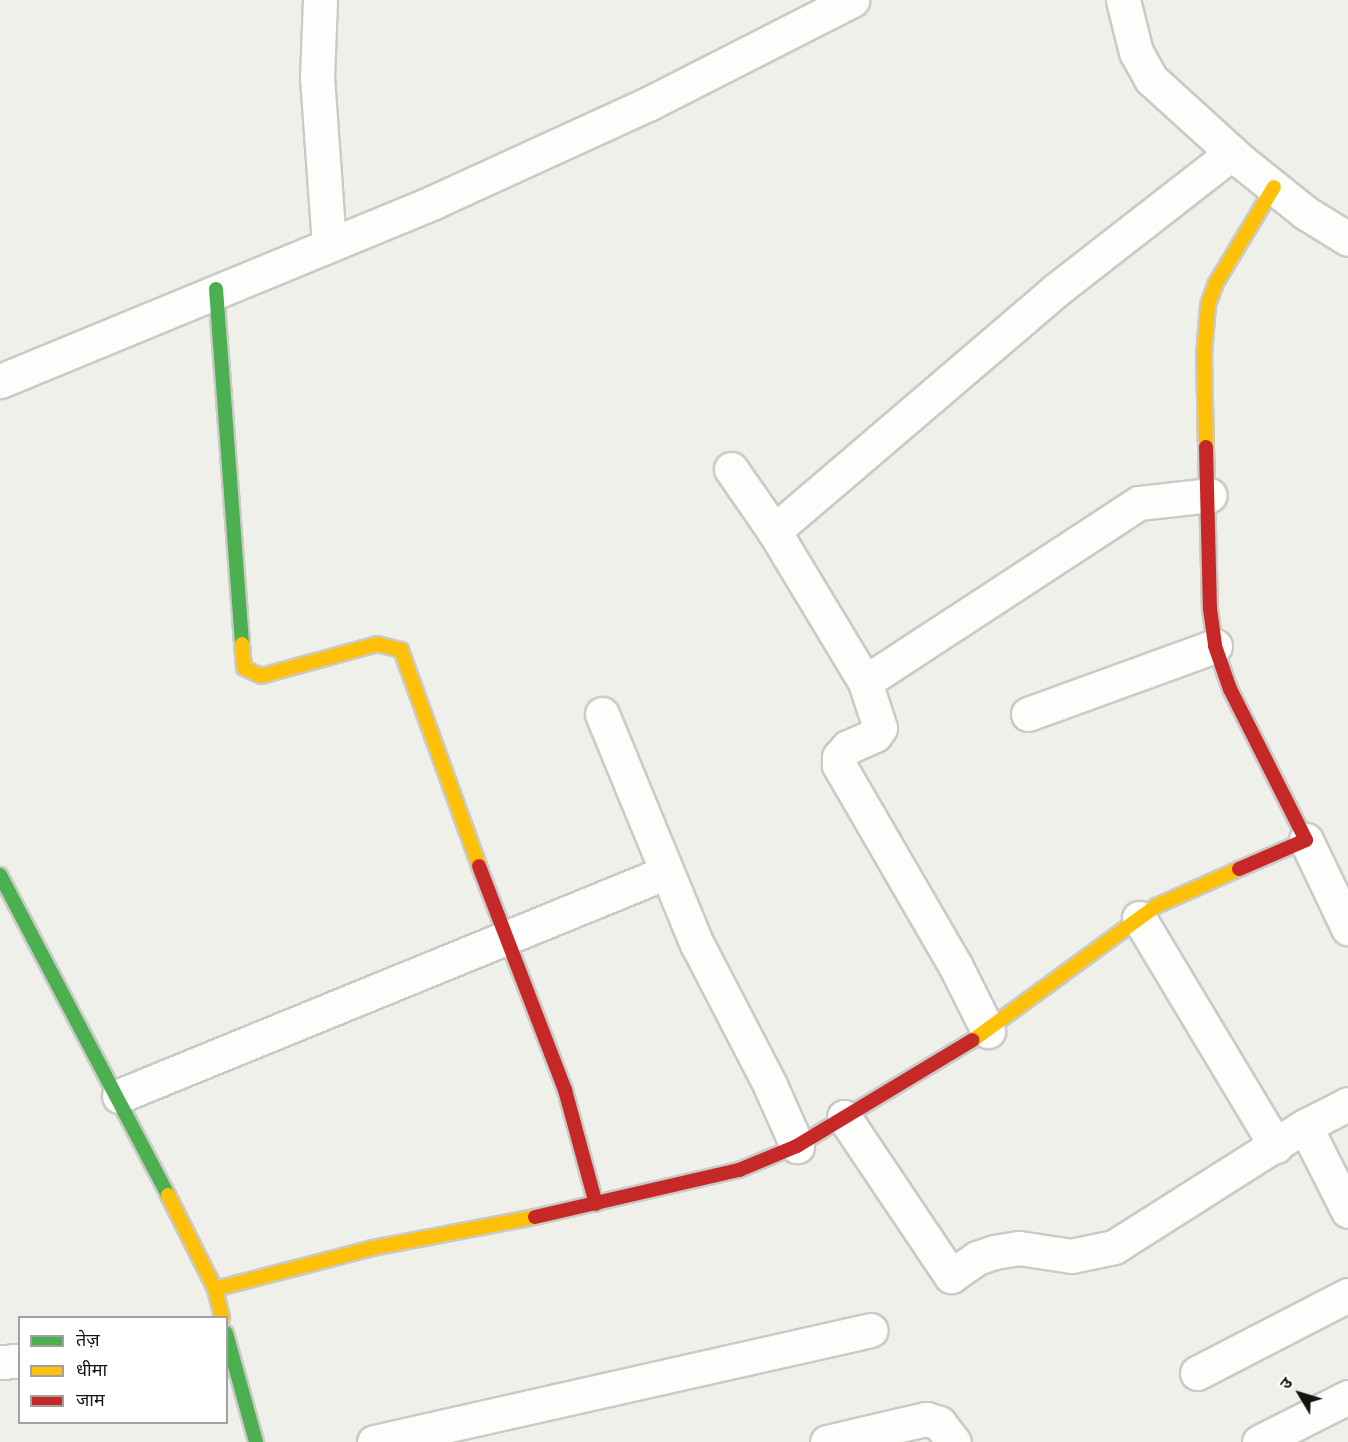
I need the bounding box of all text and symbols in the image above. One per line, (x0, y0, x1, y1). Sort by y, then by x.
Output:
legend (18, 1316, 228, 1424)
text: तेज़ (76, 1329, 100, 1350)
text: धीमा (76, 1359, 107, 1380)
north arrow (1270, 1364, 1330, 1424)
text: उ (1276, 1374, 1296, 1392)
text: जाम (76, 1389, 105, 1410)

